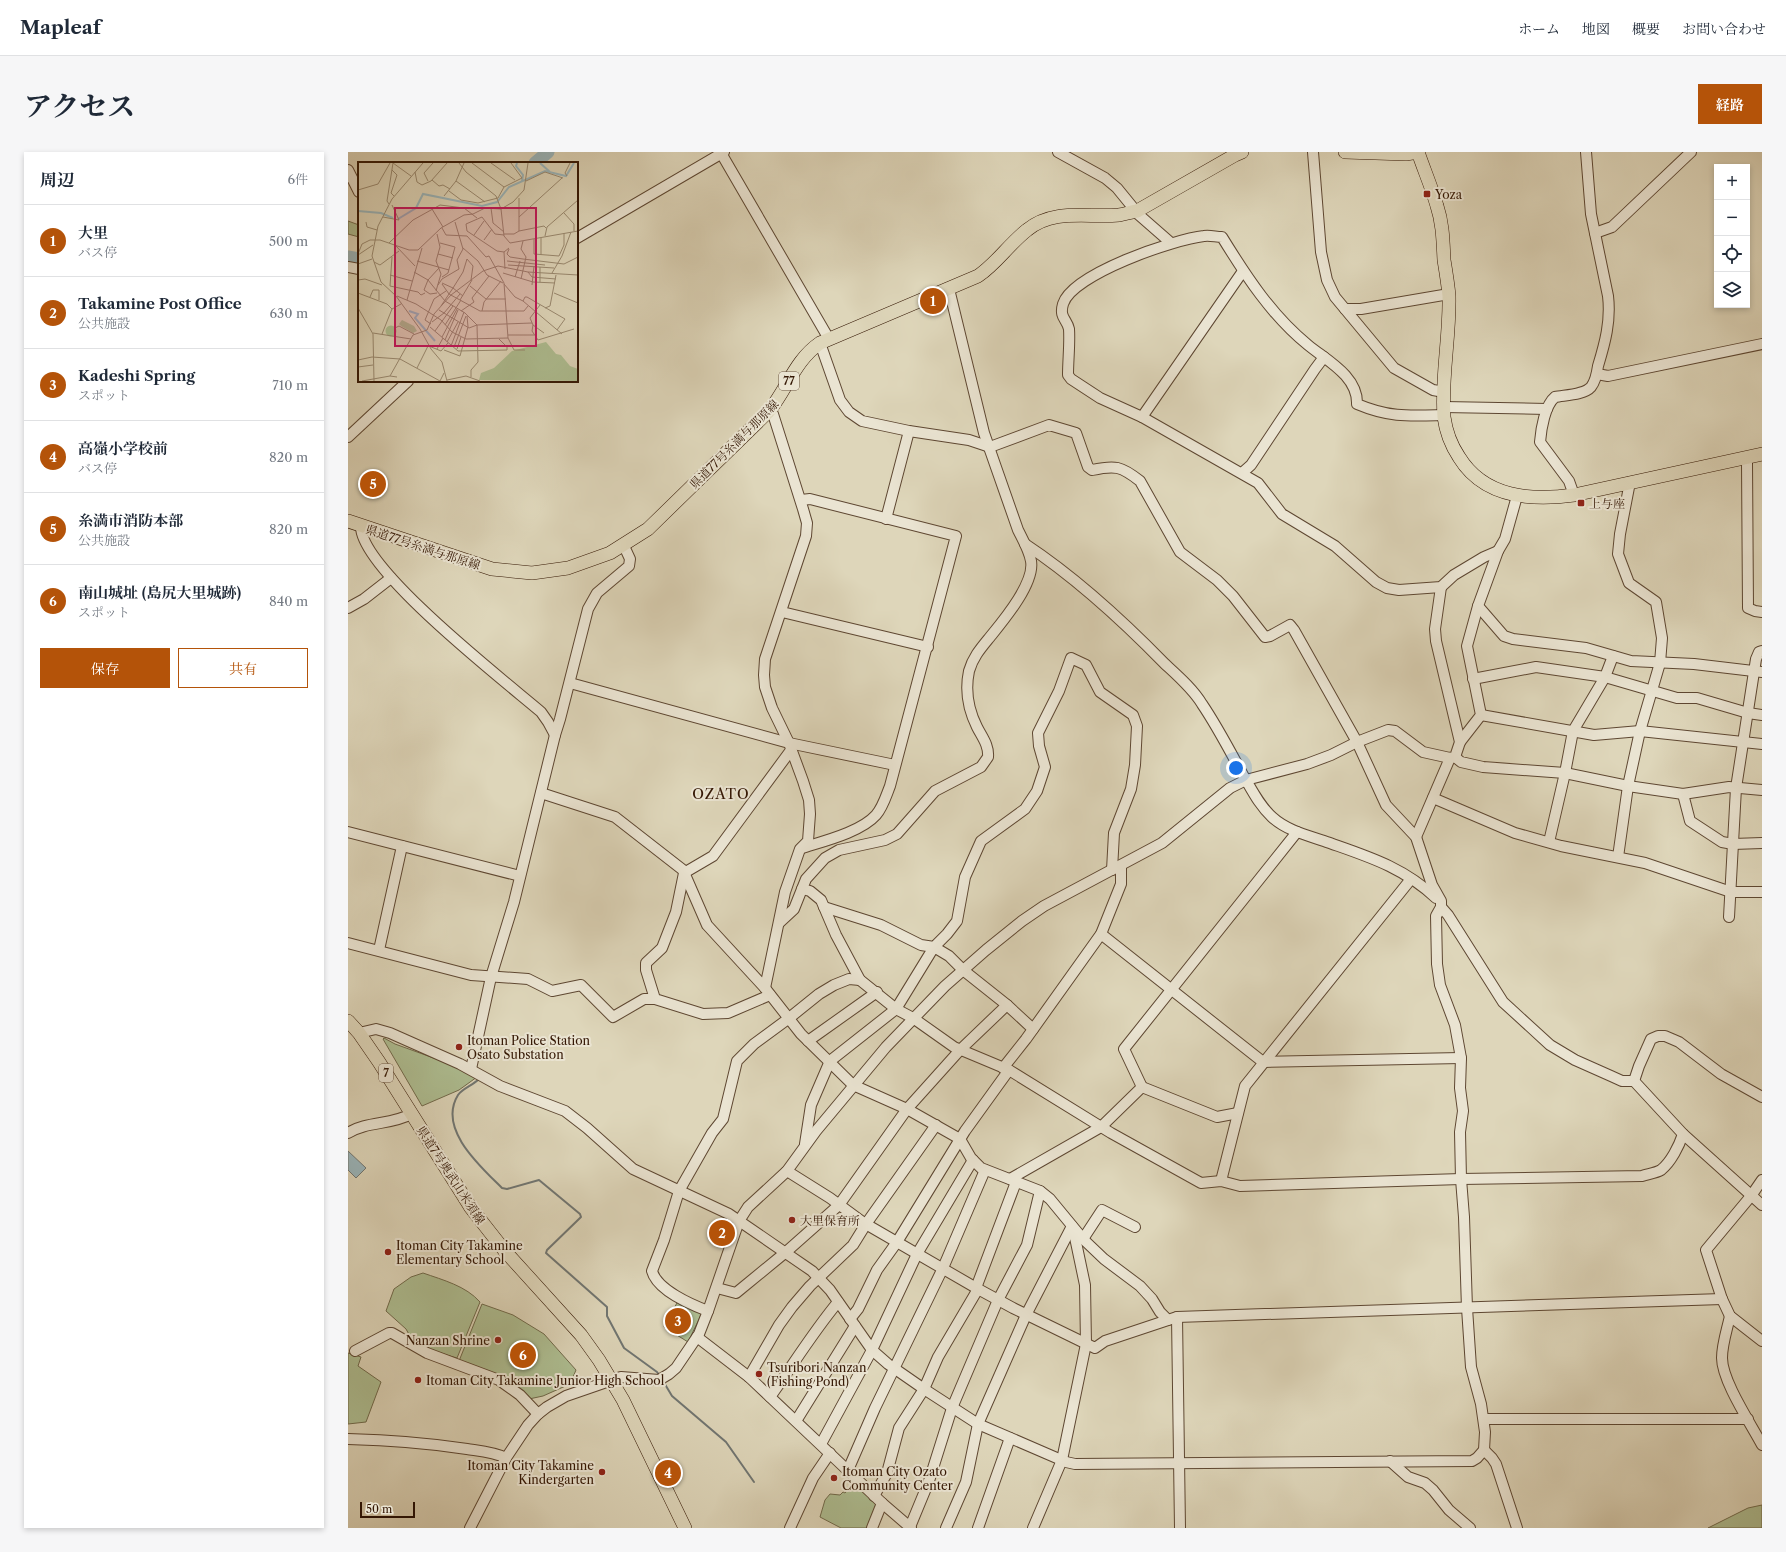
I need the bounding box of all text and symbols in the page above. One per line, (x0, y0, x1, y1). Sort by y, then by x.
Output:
text: Mapleaf (20, 16, 101, 39)
text: ホーム (1518, 20, 1560, 38)
text: 地図 (1582, 20, 1610, 38)
text: 概要 (1632, 20, 1660, 38)
text: お問い合わせ (1682, 20, 1766, 38)
button: 経路 (1698, 84, 1762, 124)
text: アクセス (24, 89, 135, 123)
inset map (358, 162, 578, 382)
map controls (1714, 164, 1750, 308)
button: + (1714, 164, 1750, 200)
text: 周辺 (40, 170, 74, 190)
text: 6件 (287, 171, 308, 187)
place label: Yoza (1434, 187, 1463, 202)
marker: Yoza (1422, 189, 1432, 199)
button: − (1714, 200, 1750, 236)
text: 大里 (78, 223, 108, 242)
text: 1 (50, 233, 56, 249)
text: 500 m (269, 233, 308, 249)
button: locate (1714, 236, 1750, 272)
text: バス停 (78, 244, 117, 260)
button: layers (1714, 272, 1750, 308)
pin: 1 (920, 286, 946, 316)
text: Takamine Post Office (78, 294, 242, 313)
text: 2 (49, 305, 57, 321)
text: 630 m (269, 305, 308, 321)
text: 公共施設 (78, 315, 130, 331)
text: Kadeshi Spring (78, 366, 195, 385)
road number: 77 (779, 372, 799, 390)
text: 3 (49, 377, 57, 393)
text: 710 m (272, 377, 308, 393)
text: スポット (78, 387, 130, 403)
street label: 県道77号糸満与那原線 (686, 396, 782, 492)
text: 高嶺小学校前 (78, 439, 168, 458)
text: 4 (49, 449, 57, 465)
text: 820 m (269, 449, 308, 465)
text: バス停 (78, 460, 117, 476)
pin: 5 (360, 469, 386, 499)
place label: 上与座 (1589, 496, 1625, 511)
marker: 上与座 (1576, 498, 1586, 508)
text: 糸満市消防本部 (78, 511, 183, 530)
text: 5 (49, 521, 57, 537)
text: 820 m (269, 521, 308, 537)
street label: 県道77号糸満与那原線 (364, 521, 482, 573)
text: 公共施設 (78, 532, 130, 548)
text: 南山城址 (島尻大里城跡) (78, 583, 241, 602)
text: 6 (49, 593, 57, 609)
text: 840 m (269, 593, 308, 609)
text: スポット (78, 604, 130, 620)
button: 保存 (40, 648, 170, 688)
button: 共有 (178, 648, 308, 688)
your location (1226, 758, 1246, 778)
district label: OZATO (692, 785, 750, 803)
place label: Itoman Police Station Osato Substation (467, 1033, 591, 1062)
marker: Itoman Police Station Osato Substation (454, 1042, 464, 1052)
road number: 7 (379, 1064, 393, 1082)
street label: 県道7号奥武山米須線 (414, 1123, 488, 1227)
place label: 大里保育所 (800, 1213, 860, 1228)
marker: 大里保育所 (787, 1215, 797, 1225)
pin: 2 (709, 1218, 735, 1248)
place label: Itoman City Takamine Elementary School (396, 1238, 523, 1267)
marker: Itoman City Takamine Elementary School (383, 1247, 393, 1257)
pin: 3 (665, 1306, 691, 1336)
place label: Nanzan Shrine (406, 1333, 490, 1348)
marker: Nanzan Shrine (493, 1335, 503, 1345)
pin: 6 (510, 1340, 536, 1370)
place label: Tsuribori Nanzan (Fishing Pond) (767, 1360, 867, 1389)
marker: Tsuribori Nanzan (Fishing Pond) (754, 1369, 764, 1379)
place label: Itoman City Takamine Junior High School (426, 1373, 665, 1388)
marker: Itoman City Takamine Junior High School (413, 1375, 423, 1385)
place label: Itoman City Takamine Kindergarten (467, 1458, 594, 1487)
pin: 4 (655, 1458, 681, 1488)
place label: Itoman City Ozato Community Center (842, 1464, 953, 1493)
marker: Itoman City Takamine Kindergarten (597, 1467, 607, 1477)
marker: Itoman City Ozato Community Center (829, 1473, 839, 1483)
scale bar (360, 1500, 415, 1519)
text: 50 m (366, 1502, 392, 1516)

